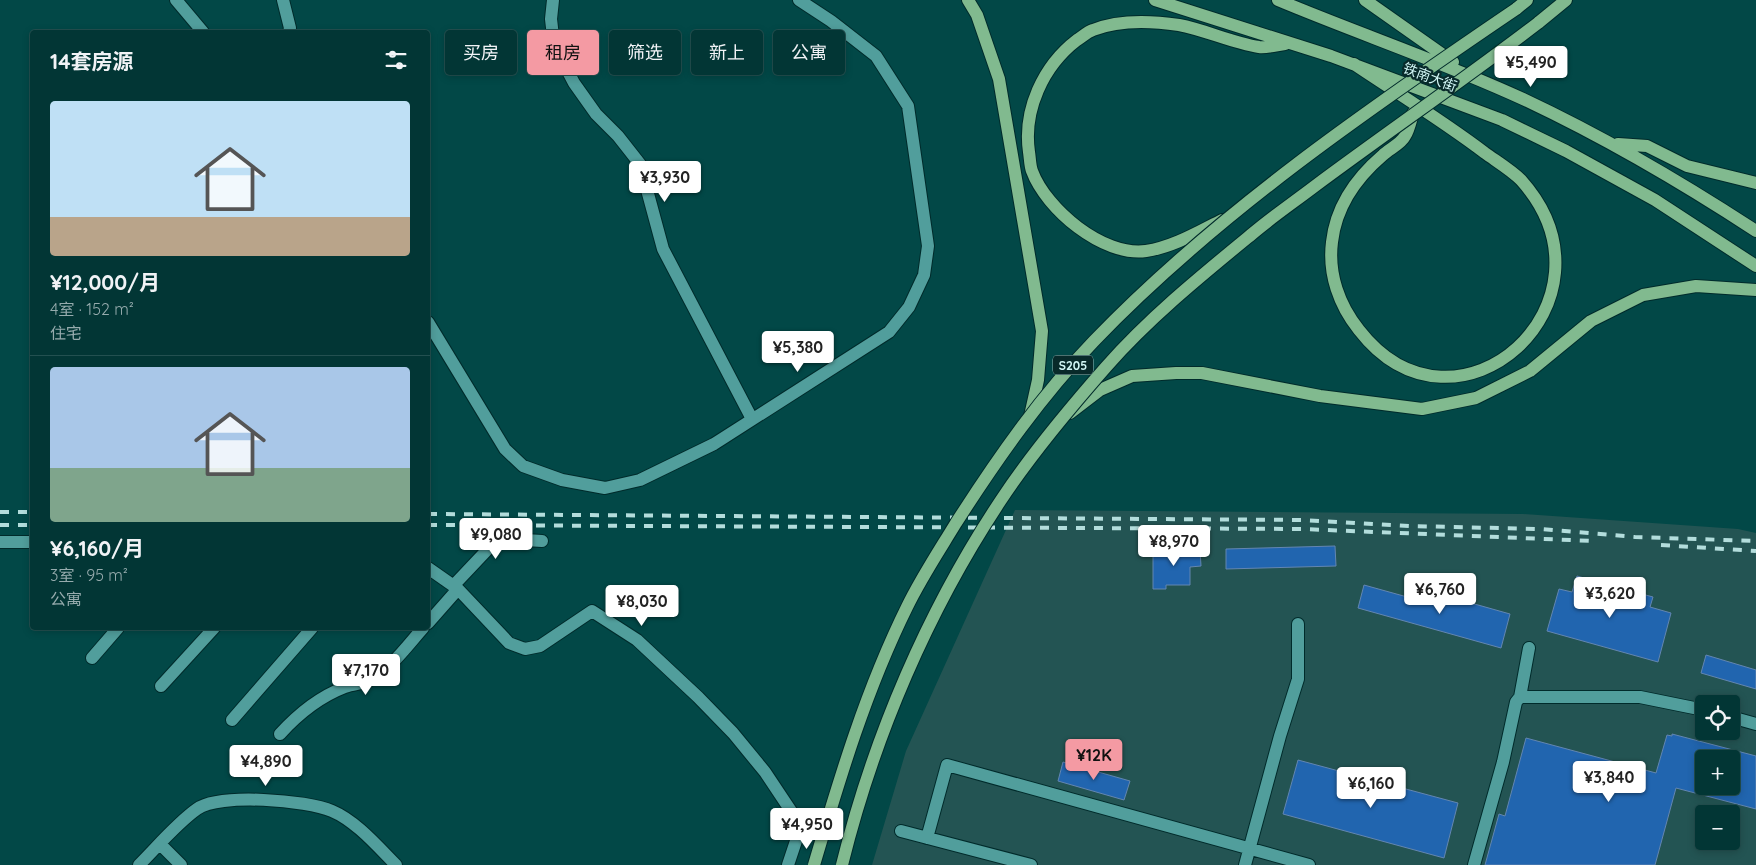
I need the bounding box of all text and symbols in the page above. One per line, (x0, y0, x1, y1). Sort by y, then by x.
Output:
chip: 买房 (445, 30, 517, 75)
chip: 租房 (527, 30, 599, 75)
chip: 筛选 (609, 30, 681, 75)
chip: 新上 (691, 30, 763, 75)
chip: 公寓 (773, 30, 845, 75)
icon: filters (382, 46, 410, 74)
pin: ¥5,490 (1490, 46, 1572, 88)
text: 14套房源 (50, 48, 134, 74)
text: ¥5,490 (1505, 52, 1557, 72)
street label: 铁南大街 (1401, 59, 1459, 95)
icon: home (185, 134, 275, 224)
pin: ¥3,930 (624, 160, 706, 203)
text: ¥3,930 (640, 167, 690, 187)
text: ¥12,000/月 (50, 269, 160, 295)
text: 4室 · 152 m² (50, 299, 134, 319)
text: 住宅 (50, 323, 82, 343)
pin: ¥5,380 (757, 330, 839, 373)
text: ¥5,380 (773, 337, 823, 357)
road number: S205 (1053, 356, 1093, 374)
icon: home (185, 399, 275, 489)
pin: ¥9,080 (455, 518, 537, 560)
text: ¥9,080 (470, 524, 522, 544)
pin: ¥8,970 (1133, 524, 1215, 567)
text: ¥8,970 (1149, 531, 1199, 551)
text: ¥6,160/月 (50, 535, 144, 561)
text: 3室 · 95 m² (50, 565, 128, 585)
pin: ¥6,760 (1399, 572, 1481, 615)
pin: ¥3,620 (1569, 576, 1651, 619)
text: ¥6,760 (1415, 579, 1465, 599)
text: ¥3,620 (1585, 583, 1635, 603)
pin: ¥8,030 (601, 584, 683, 627)
text: 公寓 (50, 589, 82, 609)
text: ¥8,030 (617, 591, 667, 611)
pin: ¥7,170 (325, 654, 407, 696)
text: ¥7,170 (343, 660, 389, 680)
map controls (1695, 695, 1740, 850)
button: locate (1695, 695, 1740, 740)
pin: ¥12K (1064, 738, 1124, 781)
pin: ¥4,890 (225, 744, 307, 787)
text: ¥12K (1076, 745, 1112, 765)
button: + (1695, 750, 1740, 795)
text: ¥4,890 (240, 751, 292, 771)
pin: ¥3,840 (1568, 760, 1650, 803)
pin: ¥6,160 (1330, 766, 1412, 809)
text: ¥3,840 (1584, 767, 1634, 787)
text: ¥6,160 (1348, 773, 1394, 793)
button: − (1695, 805, 1740, 850)
pin: ¥4,950 (766, 808, 848, 850)
text: ¥4,950 (781, 814, 833, 834)

